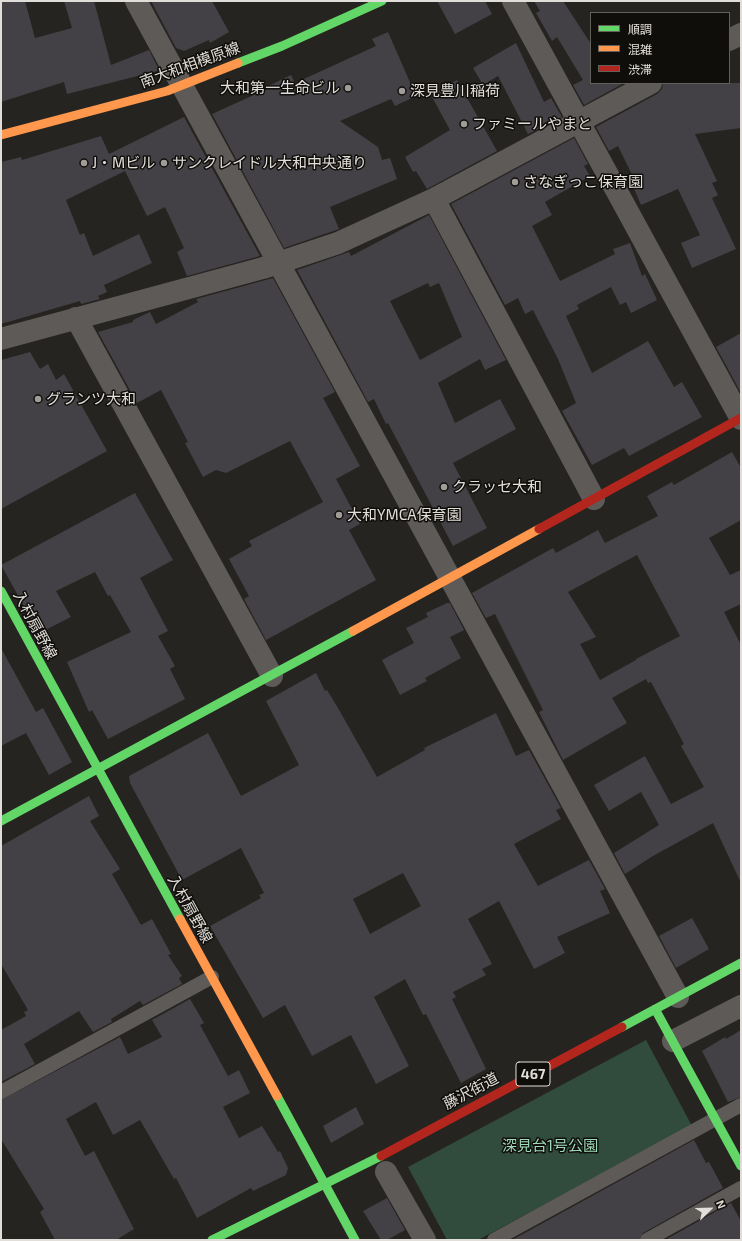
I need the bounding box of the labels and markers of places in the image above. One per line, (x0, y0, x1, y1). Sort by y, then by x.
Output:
place label: 大和第一生命ビル (220, 79, 340, 97)
place label: 深見豊川稲荷 (410, 82, 500, 100)
marker: 大和第一生命ビル (343, 83, 353, 93)
marker: 深見豊川稲荷 (397, 86, 407, 96)
place label: ファミールやまと (472, 115, 592, 133)
marker: ファミールやまと (459, 119, 469, 129)
place label: J・Mビル (92, 154, 155, 172)
place label: サンクレイドル大和中央通り (172, 154, 367, 172)
marker: J・Mビル (79, 158, 89, 168)
marker: サンクレイドル大和中央通り (159, 158, 169, 168)
place label: さなぎっこ保育園 (523, 173, 643, 191)
marker: さなぎっこ保育園 (510, 177, 520, 187)
place label: グランツ大和 (46, 390, 136, 408)
marker: グランツ大和 (33, 394, 43, 404)
place label: クラッセ大和 (452, 478, 542, 496)
marker: クラッセ大和 (439, 482, 449, 492)
place label: 大和YMCA保育園 (347, 506, 462, 524)
marker: 大和YMCA保育園 (334, 510, 344, 520)

